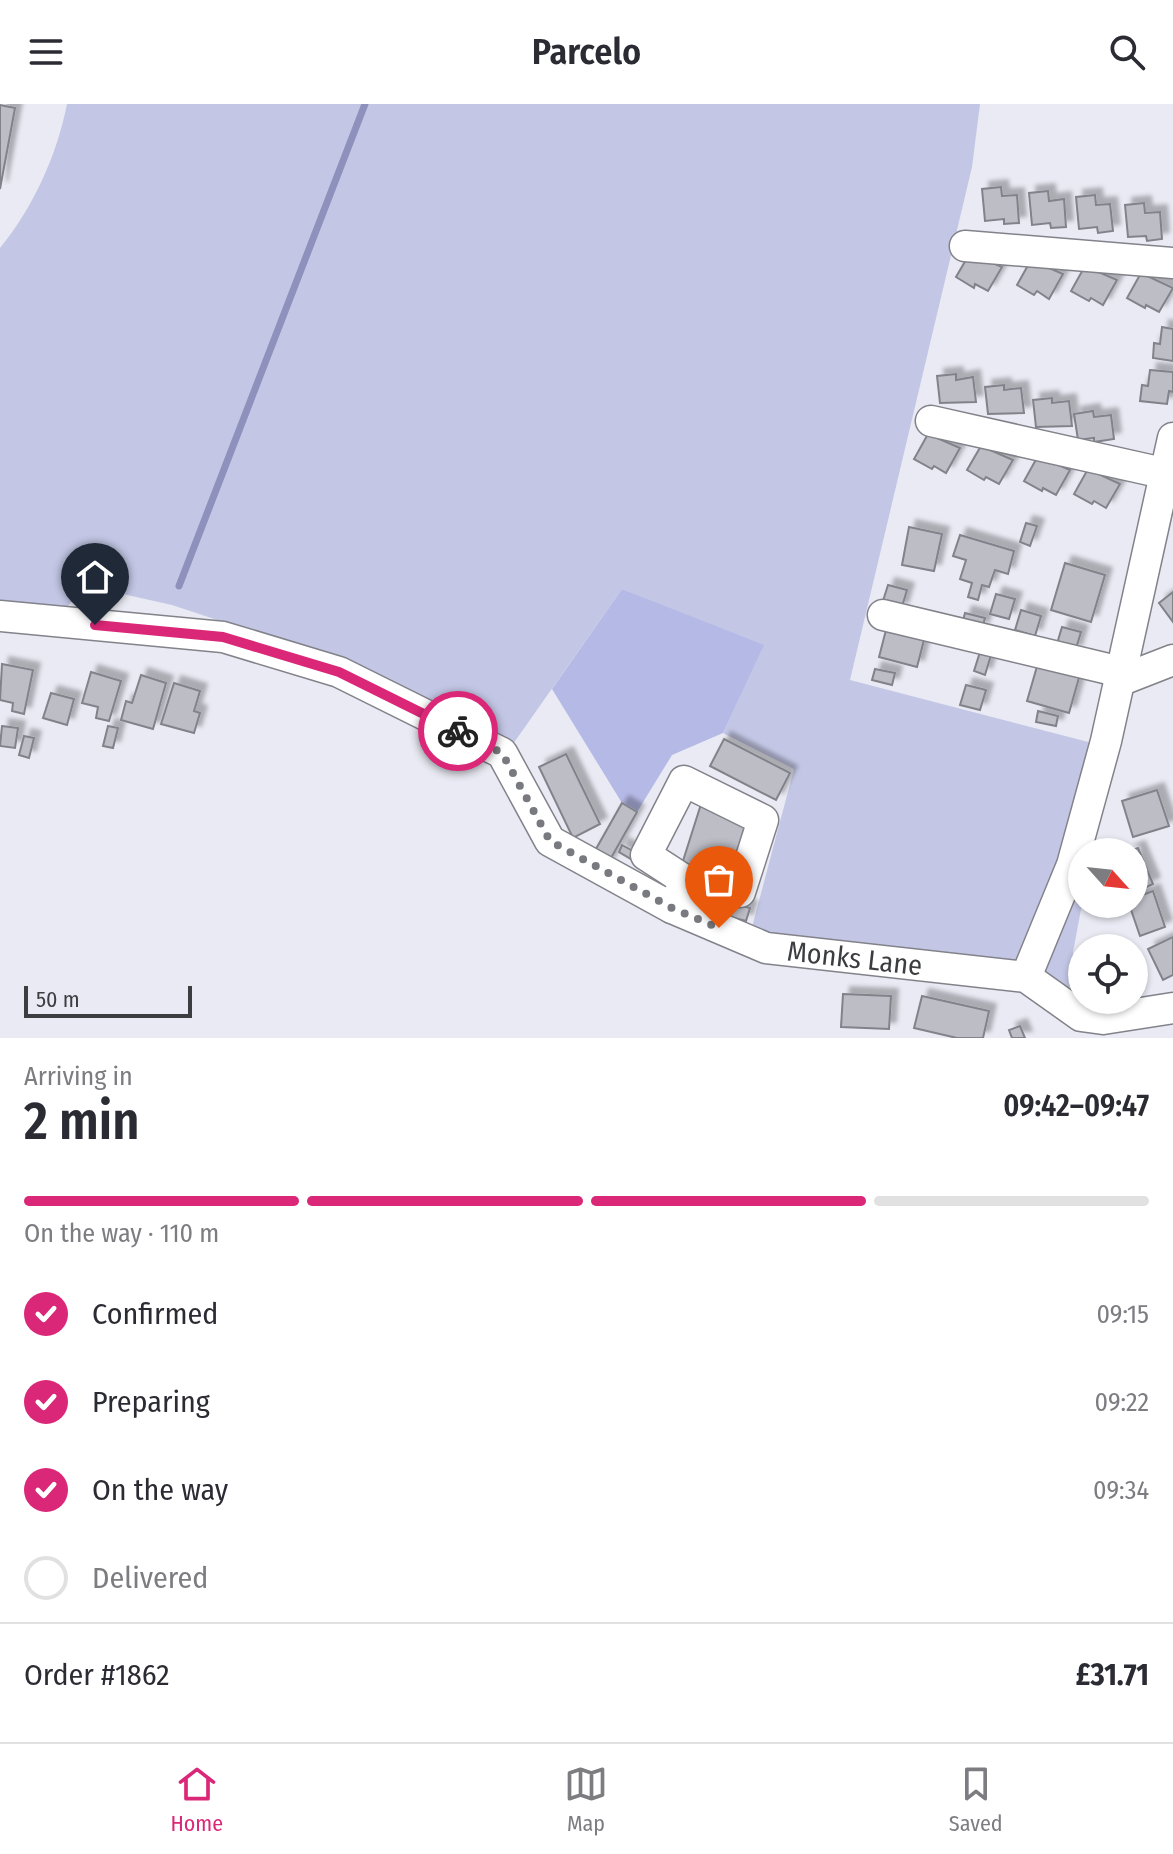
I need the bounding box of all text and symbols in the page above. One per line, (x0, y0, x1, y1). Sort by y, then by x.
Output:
icon: menu (24, 30, 68, 74)
text: Parcelo (532, 30, 641, 74)
icon: search (1105, 30, 1149, 74)
pin (61, 543, 129, 625)
icon: home (73, 555, 117, 599)
courier (418, 691, 498, 771)
icon: bike (436, 709, 480, 753)
north arrow (1068, 838, 1148, 918)
map controls (1068, 838, 1148, 1014)
pin (685, 846, 753, 928)
icon: bag (697, 858, 741, 902)
street label: Monks Lane (785, 934, 924, 982)
button: locate (1068, 934, 1148, 1014)
scale bar (24, 982, 192, 1018)
text: 50 m (36, 986, 80, 1013)
text: Arriving in (24, 1061, 133, 1092)
text: 09:42–09:47 (1003, 1088, 1149, 1124)
text: 2 min (24, 1090, 140, 1153)
text: On the way · 110 m (24, 1218, 219, 1249)
icon: check (24, 1292, 68, 1336)
text: Confirmed (92, 1296, 218, 1332)
text: 09:15 (1097, 1299, 1149, 1330)
icon: check (24, 1380, 68, 1424)
text: Preparing (92, 1384, 210, 1420)
text: 09:22 (1095, 1387, 1149, 1418)
icon: check (24, 1468, 68, 1512)
text: On the way (92, 1472, 228, 1508)
text: 09:34 (1093, 1475, 1149, 1506)
text: Delivered (92, 1560, 208, 1596)
text: Order #1862 (24, 1657, 170, 1693)
text: £31.71 (1076, 1657, 1149, 1693)
tab: Home (170, 1762, 223, 1837)
tab: Map (564, 1762, 608, 1837)
tab: Saved (949, 1762, 1003, 1837)

